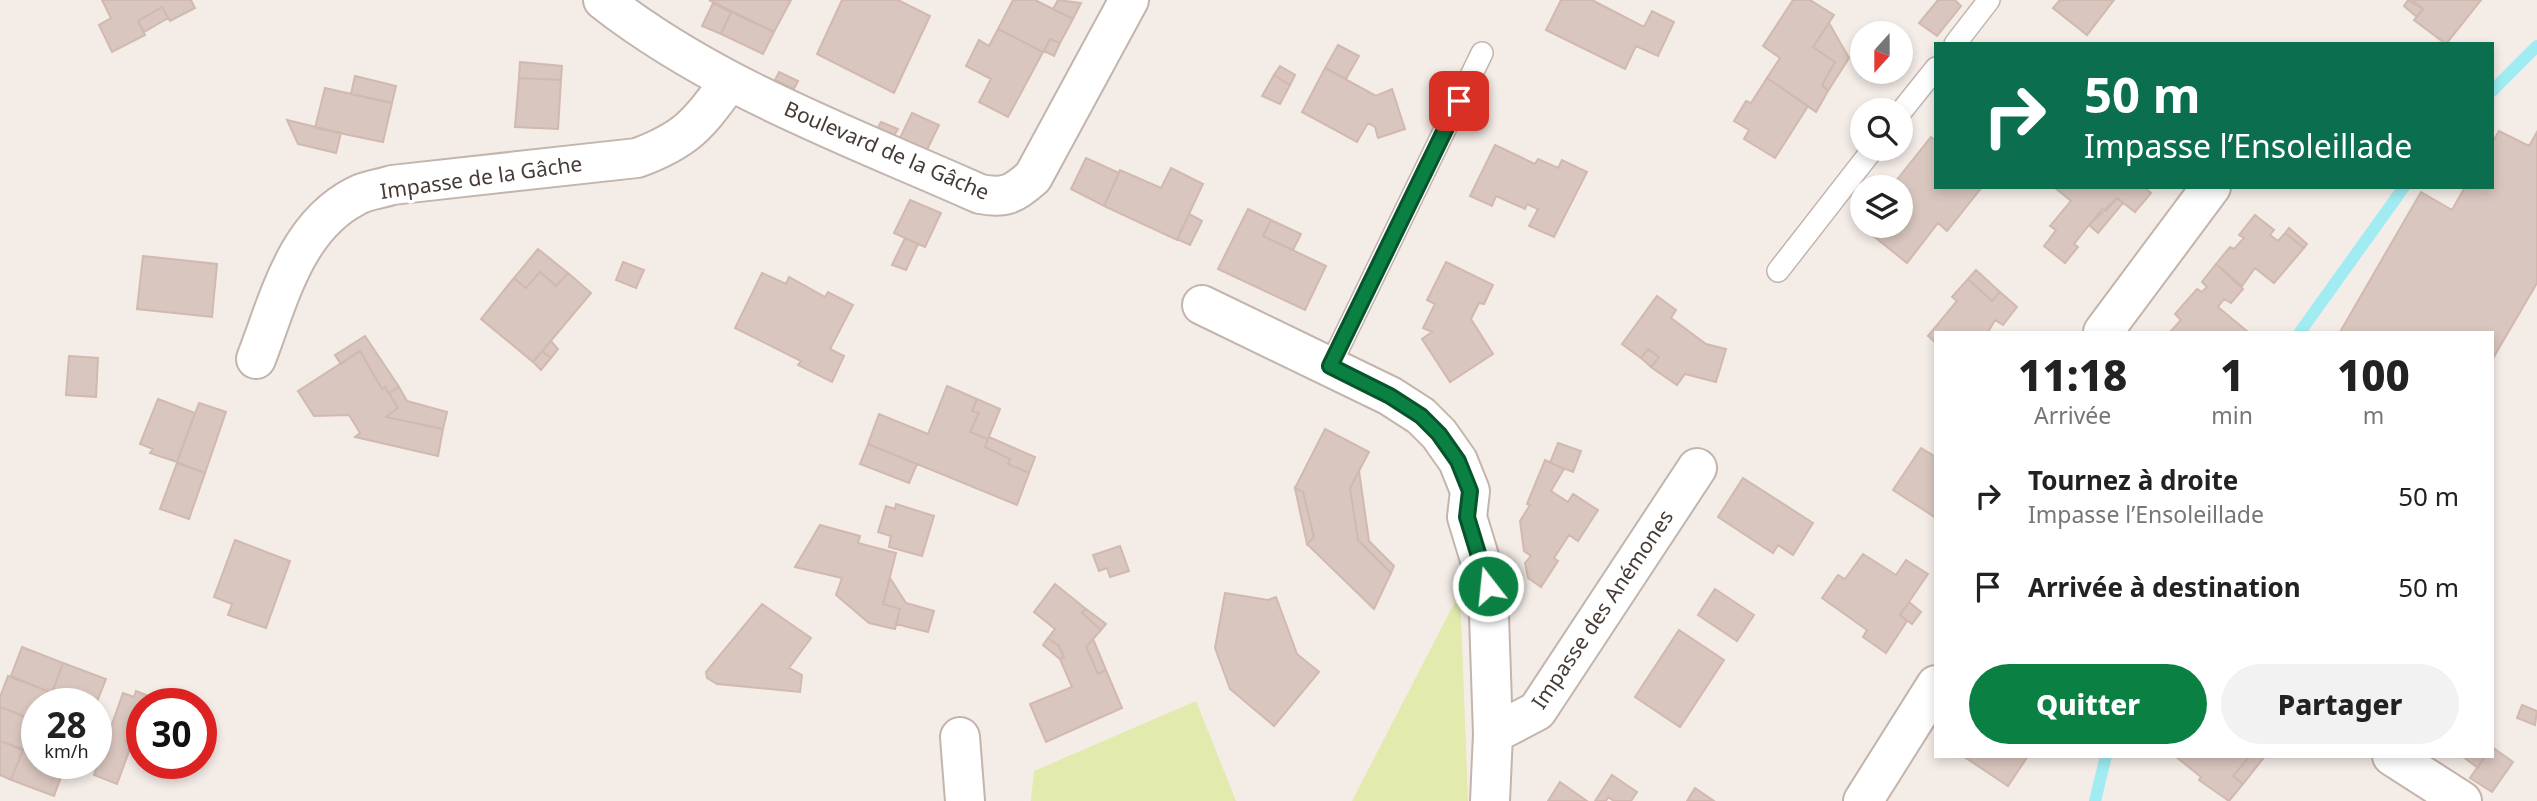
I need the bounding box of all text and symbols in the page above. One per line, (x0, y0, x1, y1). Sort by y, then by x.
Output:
north arrow (1850, 21, 1913, 84)
map controls (1850, 21, 1913, 238)
text: 50 m (2084, 61, 2201, 127)
icon: right (1969, 70, 2060, 161)
pin (1429, 71, 1489, 131)
icon: arrive (1440, 82, 1478, 120)
street label: Boulevard de la Gâche (780, 94, 994, 206)
button: search (1850, 98, 1913, 161)
text: Impasse l’Ensoleillade (2084, 124, 2412, 167)
street label: Impasse de la Gâche (378, 149, 584, 205)
button: layers (1850, 175, 1913, 238)
text: 11:18 (2018, 346, 2127, 403)
text: 1 (2220, 346, 2244, 403)
text: 100 (2337, 346, 2410, 403)
text: Arrivée (2034, 399, 2111, 431)
text: min (2211, 399, 2253, 431)
text: m (2363, 399, 2384, 431)
text: Tournez à droite (2028, 462, 2238, 498)
icon: right (1969, 477, 2007, 515)
text: 50 m (2398, 478, 2459, 514)
text: Impasse l’Ensoleillade (2028, 498, 2264, 530)
street label: Impasse des Anémones (1525, 504, 1679, 714)
position arrow (1451, 549, 1525, 623)
icon: arrive (1969, 568, 2007, 606)
text: Arrivée à destination (2028, 569, 2301, 605)
text: 50 m (2398, 569, 2459, 605)
button: Quitter (1969, 664, 2207, 744)
button: Partager (2221, 664, 2459, 744)
speed limit sign: 30 (126, 688, 217, 779)
text: 28 (46, 701, 87, 748)
text: km/h (44, 739, 89, 763)

